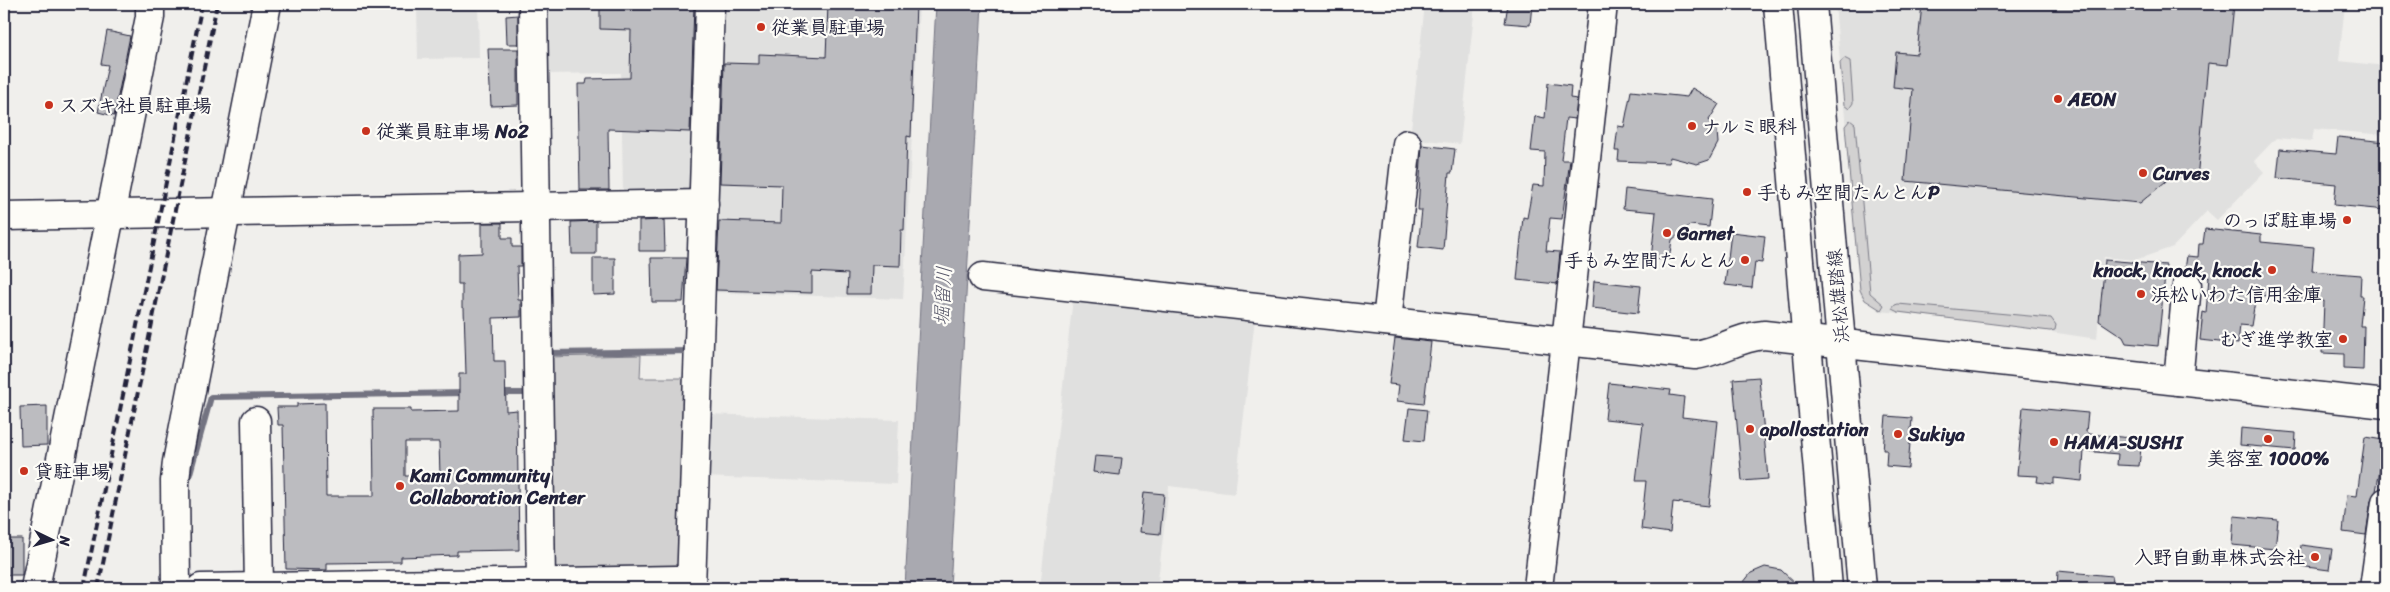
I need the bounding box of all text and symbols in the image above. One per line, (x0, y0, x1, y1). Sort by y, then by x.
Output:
place label: 従業員駐車場 (771, 11, 885, 44)
marker: 従業員駐車場 (755, 21, 767, 33)
place label: AEON (2067, 83, 2117, 116)
place label: スズキ社員駐車場 (59, 89, 212, 122)
marker: AEON (2052, 93, 2064, 105)
marker: スズキ社員駐車場 (43, 99, 55, 111)
place label: ナルミ眼科 (1702, 110, 1798, 143)
place label: 従業員駐車場 No2 (376, 115, 529, 148)
marker: ナルミ眼科 (1686, 120, 1698, 132)
marker: 従業員駐車場 No2 (360, 125, 372, 137)
place label: Curves (2152, 157, 2210, 190)
marker: Curves (2137, 167, 2149, 179)
place label: 手もみ空間たんとんP (1757, 176, 1940, 209)
marker: 手もみ空間たんとんP (1741, 186, 1753, 198)
place label: のっぽ駐車場 (2223, 204, 2337, 237)
marker: のっぽ駐車場 (2341, 214, 2353, 226)
place label: Garnet (1676, 217, 1735, 250)
marker: Garnet (1661, 227, 1673, 239)
place label: 手もみ空間たんとん (1564, 244, 1735, 277)
street label: 浜松雄踏線 (1817, 247, 1859, 345)
marker: 手もみ空間たんとん (1739, 254, 1751, 266)
place label: knock, knock, knock (2092, 254, 2262, 287)
marker: knock, knock, knock (2266, 264, 2278, 276)
water label: 堀留川 (924, 265, 962, 327)
place label: 浜松いわた信用金庫 (2151, 278, 2322, 311)
marker: 浜松いわた信用金庫 (2135, 288, 2147, 300)
place label: むぎ進学教室 (2219, 323, 2333, 356)
marker: むぎ進学教室 (2337, 333, 2349, 345)
place label: apollostation (1759, 413, 1869, 446)
place label: Sukiya (1907, 418, 1965, 451)
marker: apollostation (1744, 423, 1756, 435)
place label: HAMA-SUSHI (2063, 426, 2184, 459)
marker: Sukiya (1892, 428, 1904, 440)
marker: 美容室 1000% (2262, 433, 2274, 445)
marker: HAMA-SUSHI (2048, 436, 2060, 448)
place label: 美容室 1000% (2207, 442, 2330, 475)
place label: 貸駐車場 (34, 455, 110, 488)
place label: Kami Community Collaboration Center (409, 459, 586, 514)
marker: 貸駐車場 (18, 465, 30, 477)
marker: Kami Community Collaboration Center (394, 480, 406, 492)
north arrow (28, 514, 78, 564)
text: N (52, 534, 77, 547)
place label: 入野自動車株式会社 (2134, 541, 2305, 574)
marker: 入野自動車株式会社 (2309, 551, 2321, 563)

